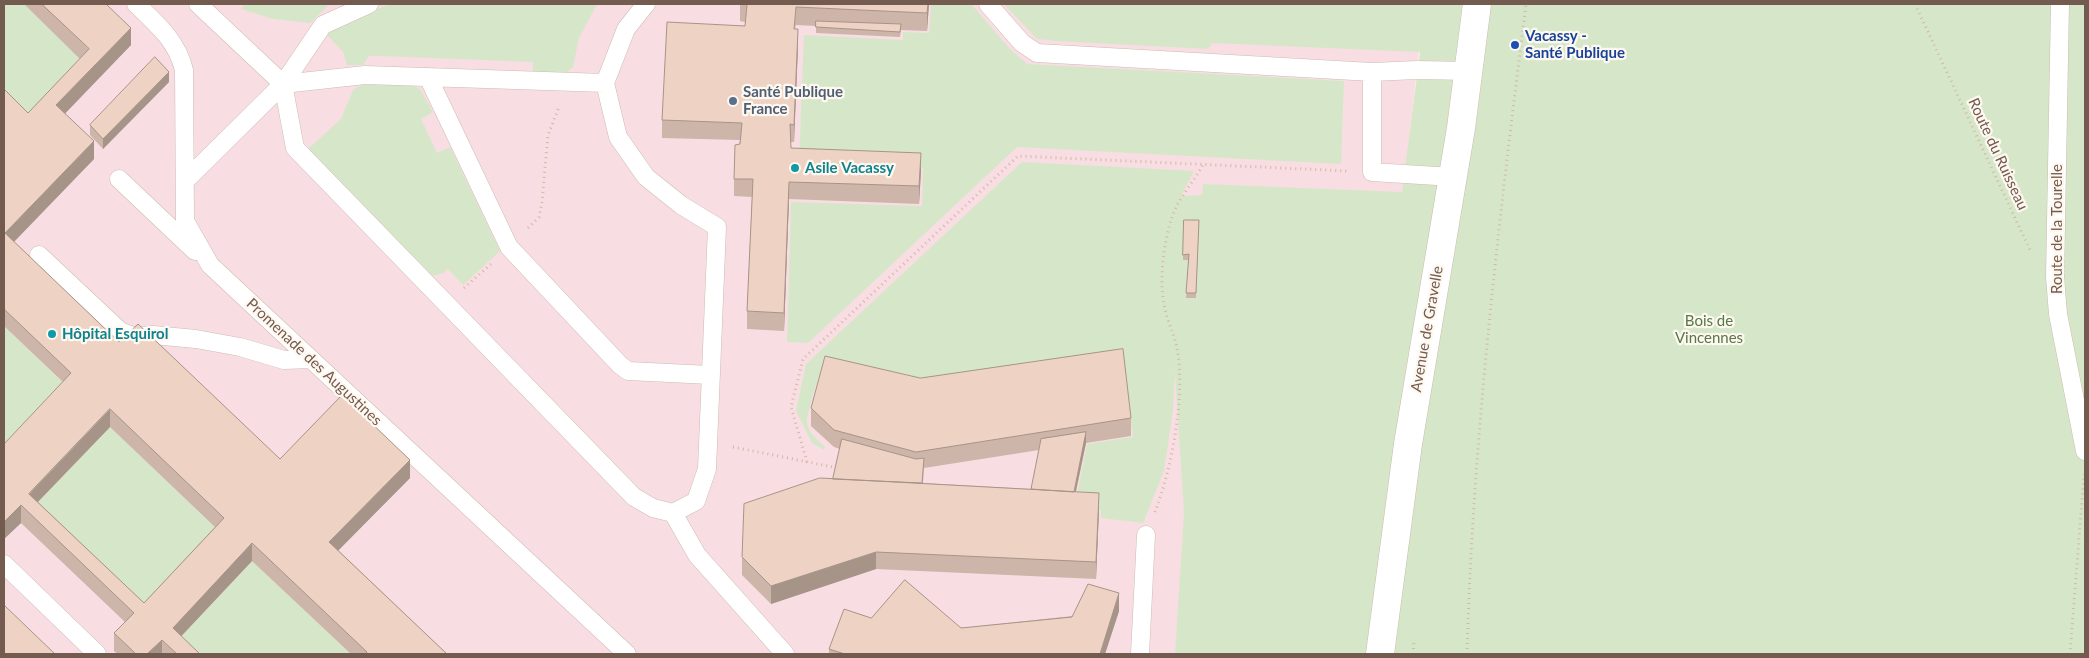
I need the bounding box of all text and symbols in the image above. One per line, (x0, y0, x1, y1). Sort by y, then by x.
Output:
place label: Vacassy - Santé Publique (1525, 27, 1625, 62)
marker: Vacassy - Santé Publique (1509, 39, 1521, 51)
place label: Santé Publique France (743, 83, 843, 118)
marker: Santé Publique France (727, 95, 739, 107)
street label: Route du Ruisseau (1964, 95, 2032, 213)
place label: Asile Vacassy (805, 159, 894, 177)
marker: Asile Vacassy (789, 162, 801, 174)
street label: Route de la Tourelle (2048, 164, 2066, 294)
street label: Avenue de Gravelle (1407, 265, 1447, 393)
street label: Promenade des Augustines (243, 295, 385, 429)
park label: Bois de Vincennes (1675, 312, 1743, 347)
place label: Hôpital Esquirol (62, 325, 168, 343)
marker: Hôpital Esquirol (46, 328, 58, 340)

